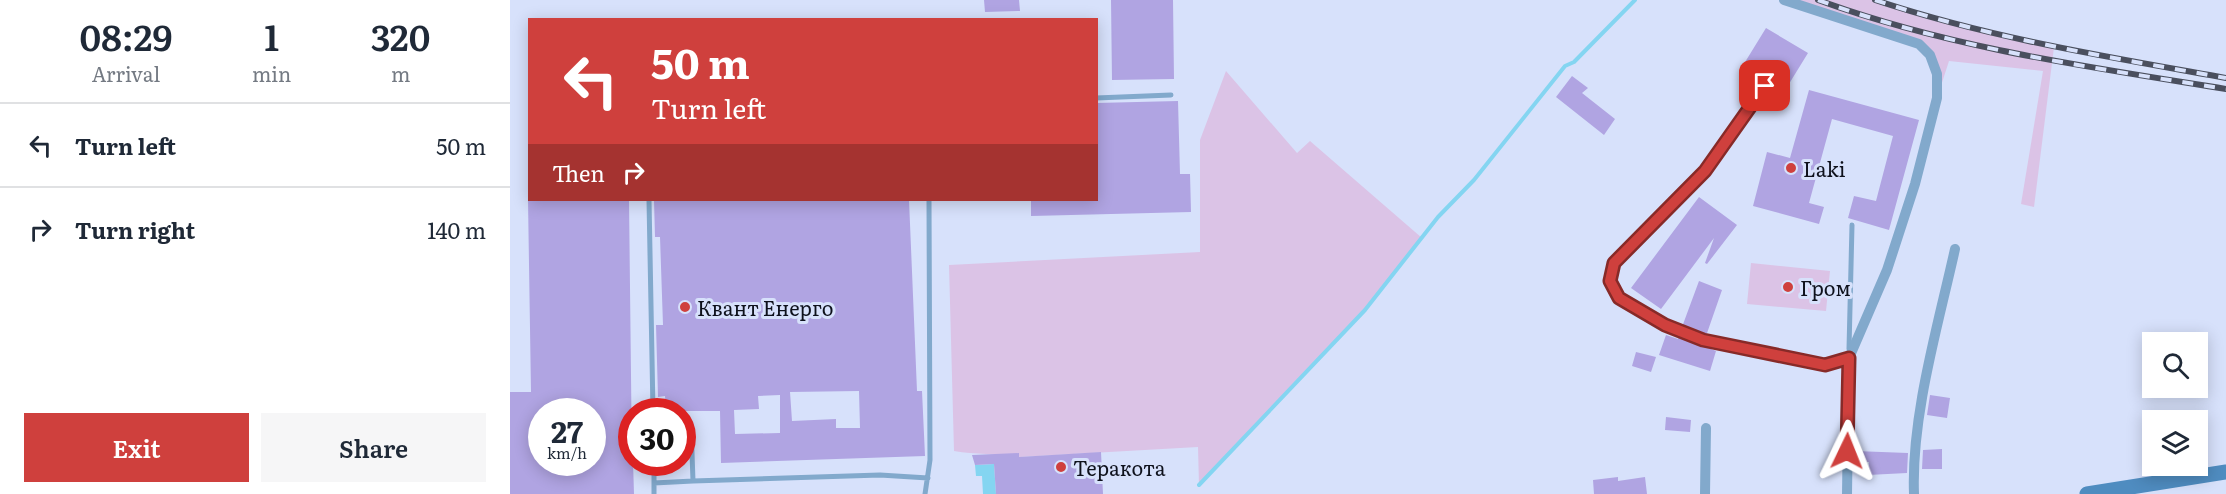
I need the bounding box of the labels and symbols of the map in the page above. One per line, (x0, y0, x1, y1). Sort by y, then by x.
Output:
pin (1739, 60, 1790, 111)
place label: Laki (1803, 153, 1846, 183)
marker: Laki (1784, 161, 1798, 175)
place label: Гром (1800, 272, 1851, 302)
marker: Гром (1781, 280, 1795, 294)
place label: Квант Енерго (697, 292, 833, 322)
marker: Квант Енерго (678, 300, 692, 314)
speed limit sign: 30 (618, 398, 696, 476)
position arrow (1815, 419, 1879, 483)
place label: Теракота (1073, 452, 1166, 482)
marker: Теракота (1054, 460, 1068, 474)

